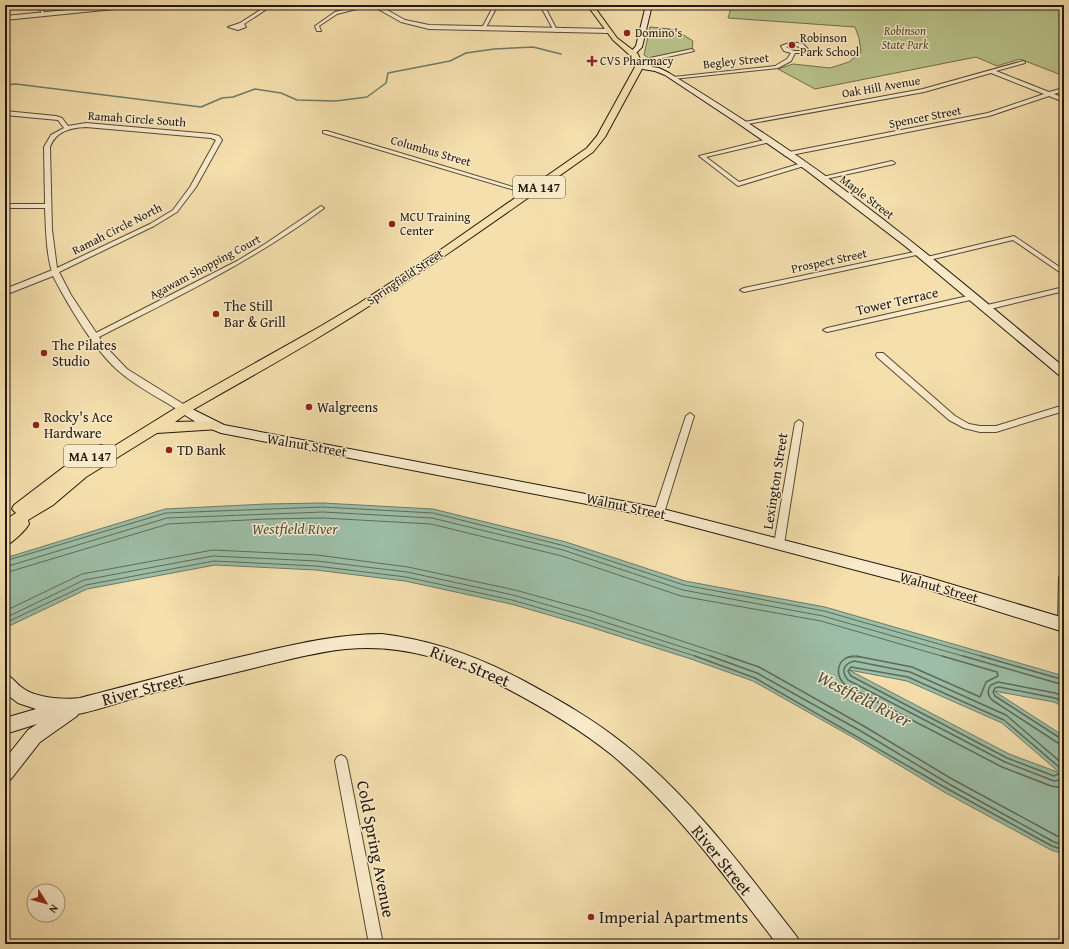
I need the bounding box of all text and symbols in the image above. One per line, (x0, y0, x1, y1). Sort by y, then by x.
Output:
park label: Robinson State Park (881, 22, 929, 53)
place label: Domino's (635, 24, 683, 41)
marker: Domino's (622, 28, 632, 38)
place label: Robinson Park School (800, 29, 860, 60)
marker: Robinson Park School (787, 40, 797, 50)
street label: Begley Street (702, 49, 771, 72)
place label: CVS Pharmacy (600, 52, 673, 69)
marker: CVS Pharmacy (587, 56, 597, 66)
street label: Oak Hill Avenue (840, 71, 922, 102)
street label: Spencer Street (887, 101, 963, 132)
street label: Ramah Circle South (87, 107, 187, 130)
street label: Columbus Street (389, 131, 474, 170)
street label: Maple Street (837, 171, 899, 223)
road number: MA 147 (513, 176, 565, 198)
street label: Ramah Circle North (69, 198, 165, 259)
place label: MCU Training Center (400, 208, 470, 239)
marker: MCU Training Center (387, 219, 397, 229)
street label: Agawam Shopping Court (146, 230, 264, 303)
street label: Springfield Street (363, 244, 447, 309)
street label: Prospect Street (790, 244, 869, 277)
street label: Tower Terrace (854, 282, 941, 320)
place label: The Still Bar & Grill (224, 296, 286, 332)
marker: The Still Bar & Grill (211, 309, 221, 319)
place label: The Pilates Studio (52, 335, 116, 371)
marker: The Pilates Studio (39, 348, 49, 358)
place label: Walgreens (317, 397, 378, 417)
marker: Walgreens (304, 402, 314, 412)
place label: Rocky's Ace Hardware (44, 407, 113, 443)
marker: Rocky's Ace Hardware (31, 420, 41, 430)
street label: Walnut Street (265, 428, 349, 462)
street label: Lexington Street (757, 431, 793, 531)
place label: TD Bank (177, 440, 227, 460)
road number: MA 147 (64, 445, 116, 467)
marker: TD Bank (164, 445, 174, 455)
street label: Walnut Street (584, 488, 668, 524)
water label: Westfield River (252, 518, 338, 539)
street label: Walnut Street (897, 566, 981, 608)
street label: River Street (426, 638, 514, 693)
water label: Westfield River (812, 663, 917, 735)
street label: River Street (99, 666, 187, 712)
street label: Cold Spring Avenue (351, 778, 402, 919)
street label: River Street (686, 819, 759, 900)
north arrow (26, 883, 66, 923)
text: N (45, 901, 63, 917)
place label: Imperial Apartments (599, 904, 749, 929)
marker: Imperial Apartments (586, 912, 596, 922)

